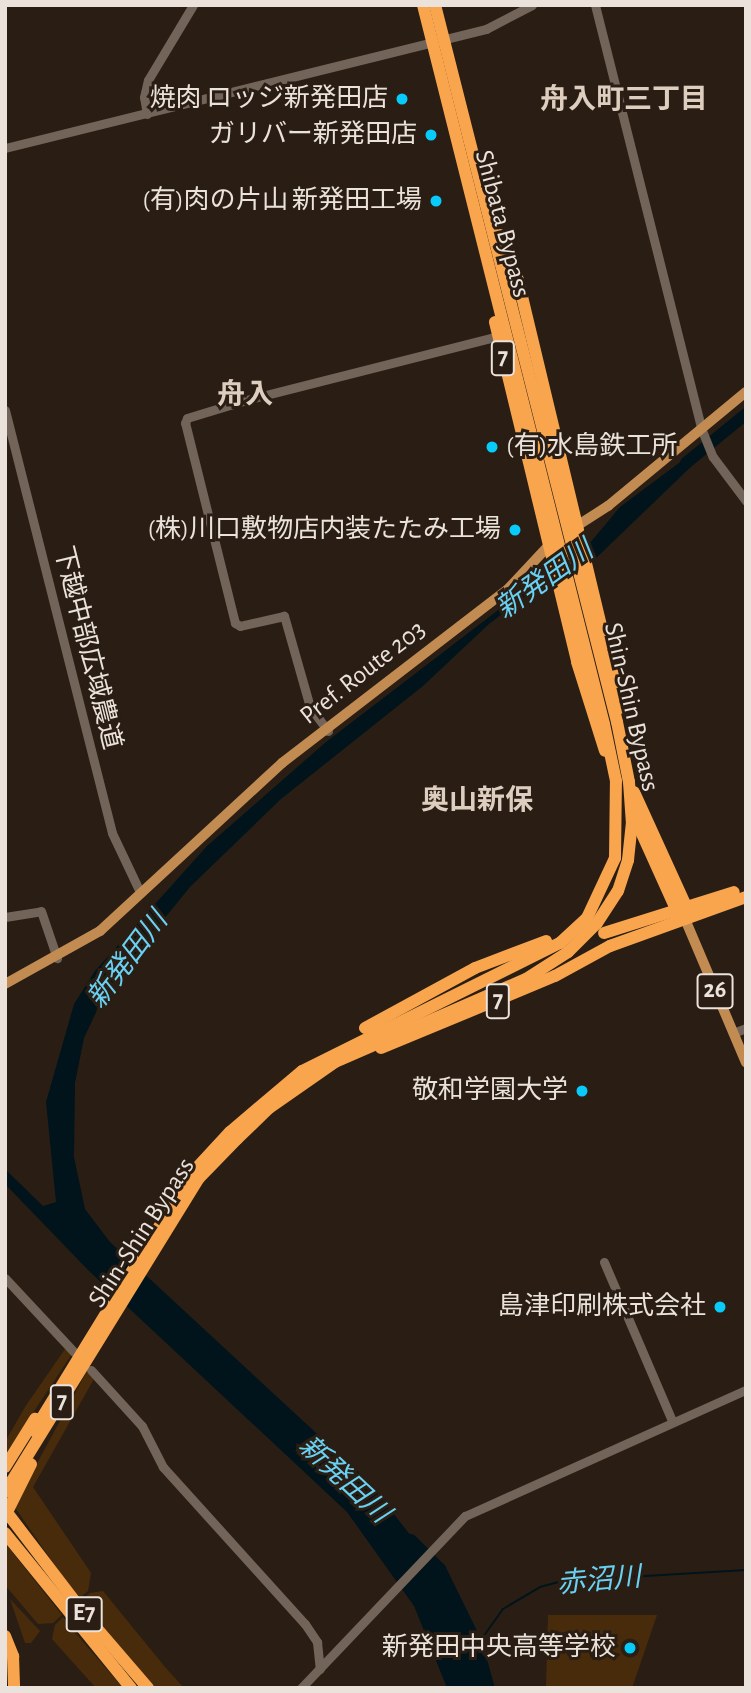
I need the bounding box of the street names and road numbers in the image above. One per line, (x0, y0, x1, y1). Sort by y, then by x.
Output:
street label: Shibata Bypass (467, 147, 537, 301)
road number: 7 (491, 338, 515, 379)
street label: 下越中部広域農道 (47, 543, 127, 753)
street label: Pref. Route 203 (294, 614, 432, 732)
street label: Shin-Shin Bypass (596, 620, 666, 794)
road number: 26 (696, 971, 734, 1012)
road number: 7 (486, 981, 510, 1021)
street label: Shin-Shin Bypass (82, 1152, 202, 1314)
road number: 7 (50, 1382, 74, 1422)
road number: E7 (65, 1594, 103, 1634)

